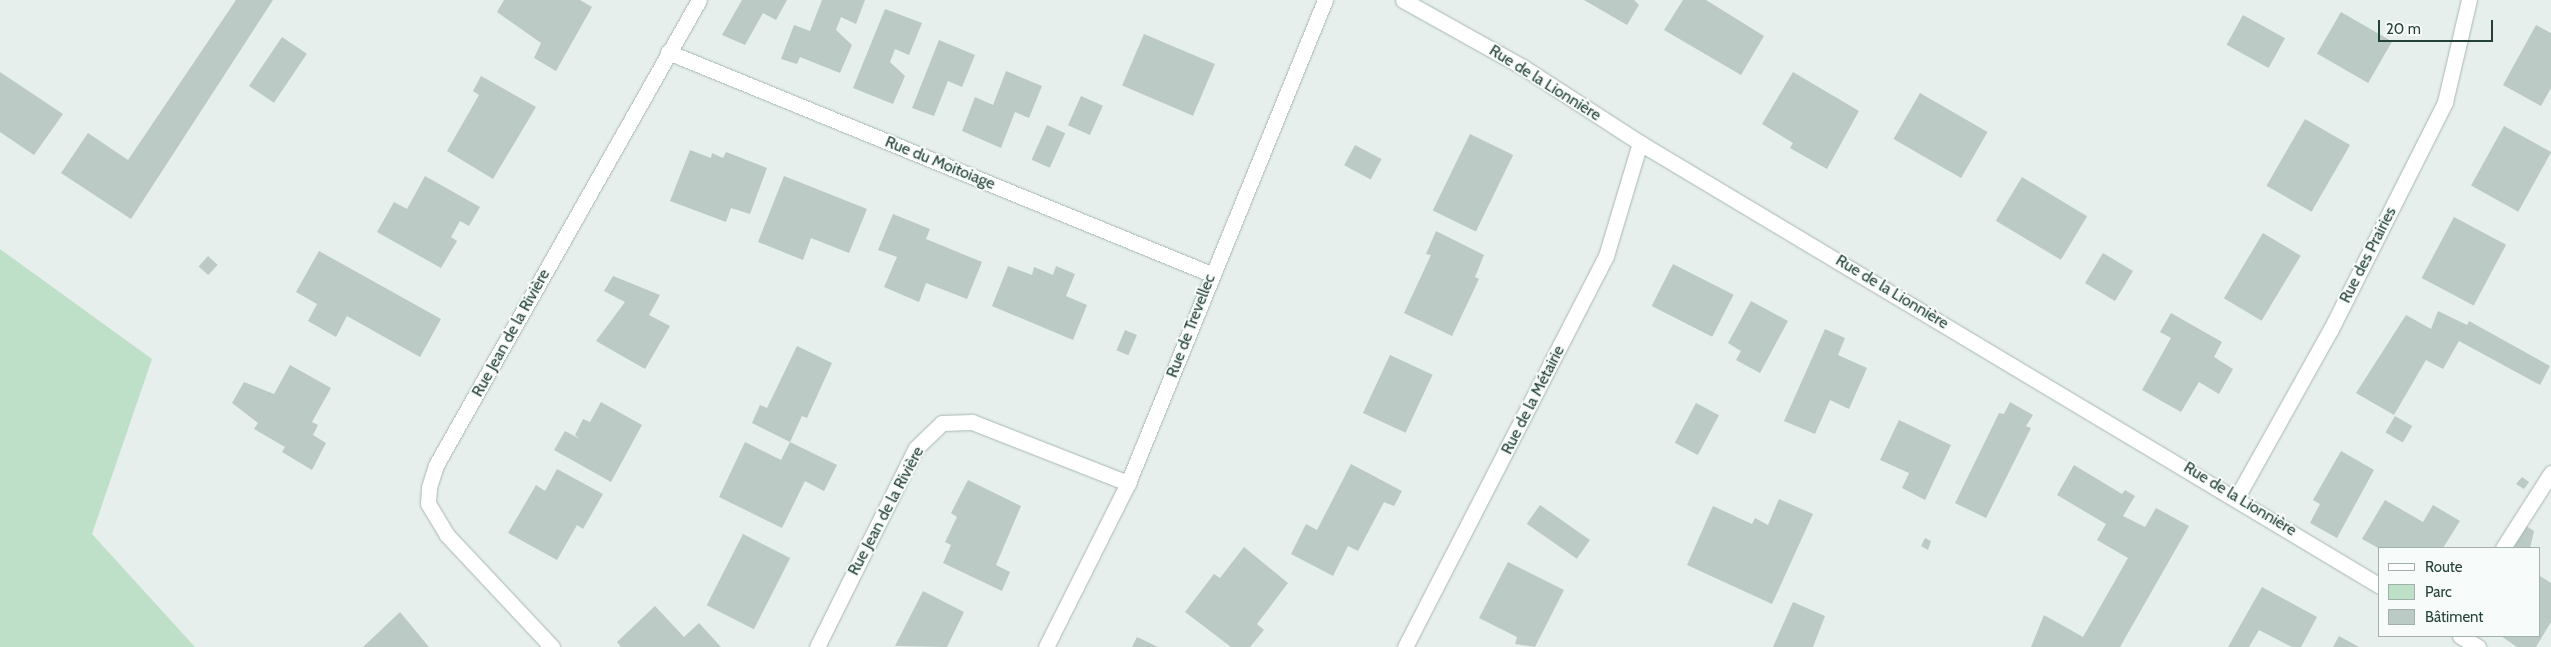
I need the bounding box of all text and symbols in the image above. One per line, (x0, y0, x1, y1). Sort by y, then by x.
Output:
scale bar (2381, 10, 2496, 42)
text: 20 m (2386, 20, 2421, 38)
street label: Rue de la Lionnière (1486, 41, 1604, 125)
street label: Rue du Moitoiage (882, 132, 998, 194)
street label: Rue des Prairies (2336, 204, 2400, 306)
street label: Rue de la Lionnière (1832, 251, 1952, 333)
street label: Rue Jean de la Rivière (468, 266, 554, 400)
street label: Rue de Trevellec (1162, 272, 1220, 380)
street label: Rue de la Métairie (1497, 342, 1569, 458)
street label: Rue Jean de la Rivière (844, 443, 928, 579)
street label: Rue de la Lionnière (2180, 458, 2300, 540)
legend (2378, 547, 2541, 637)
text: Route (2425, 558, 2463, 576)
text: Parc (2425, 583, 2452, 601)
text: Bâtiment (2425, 608, 2483, 626)

